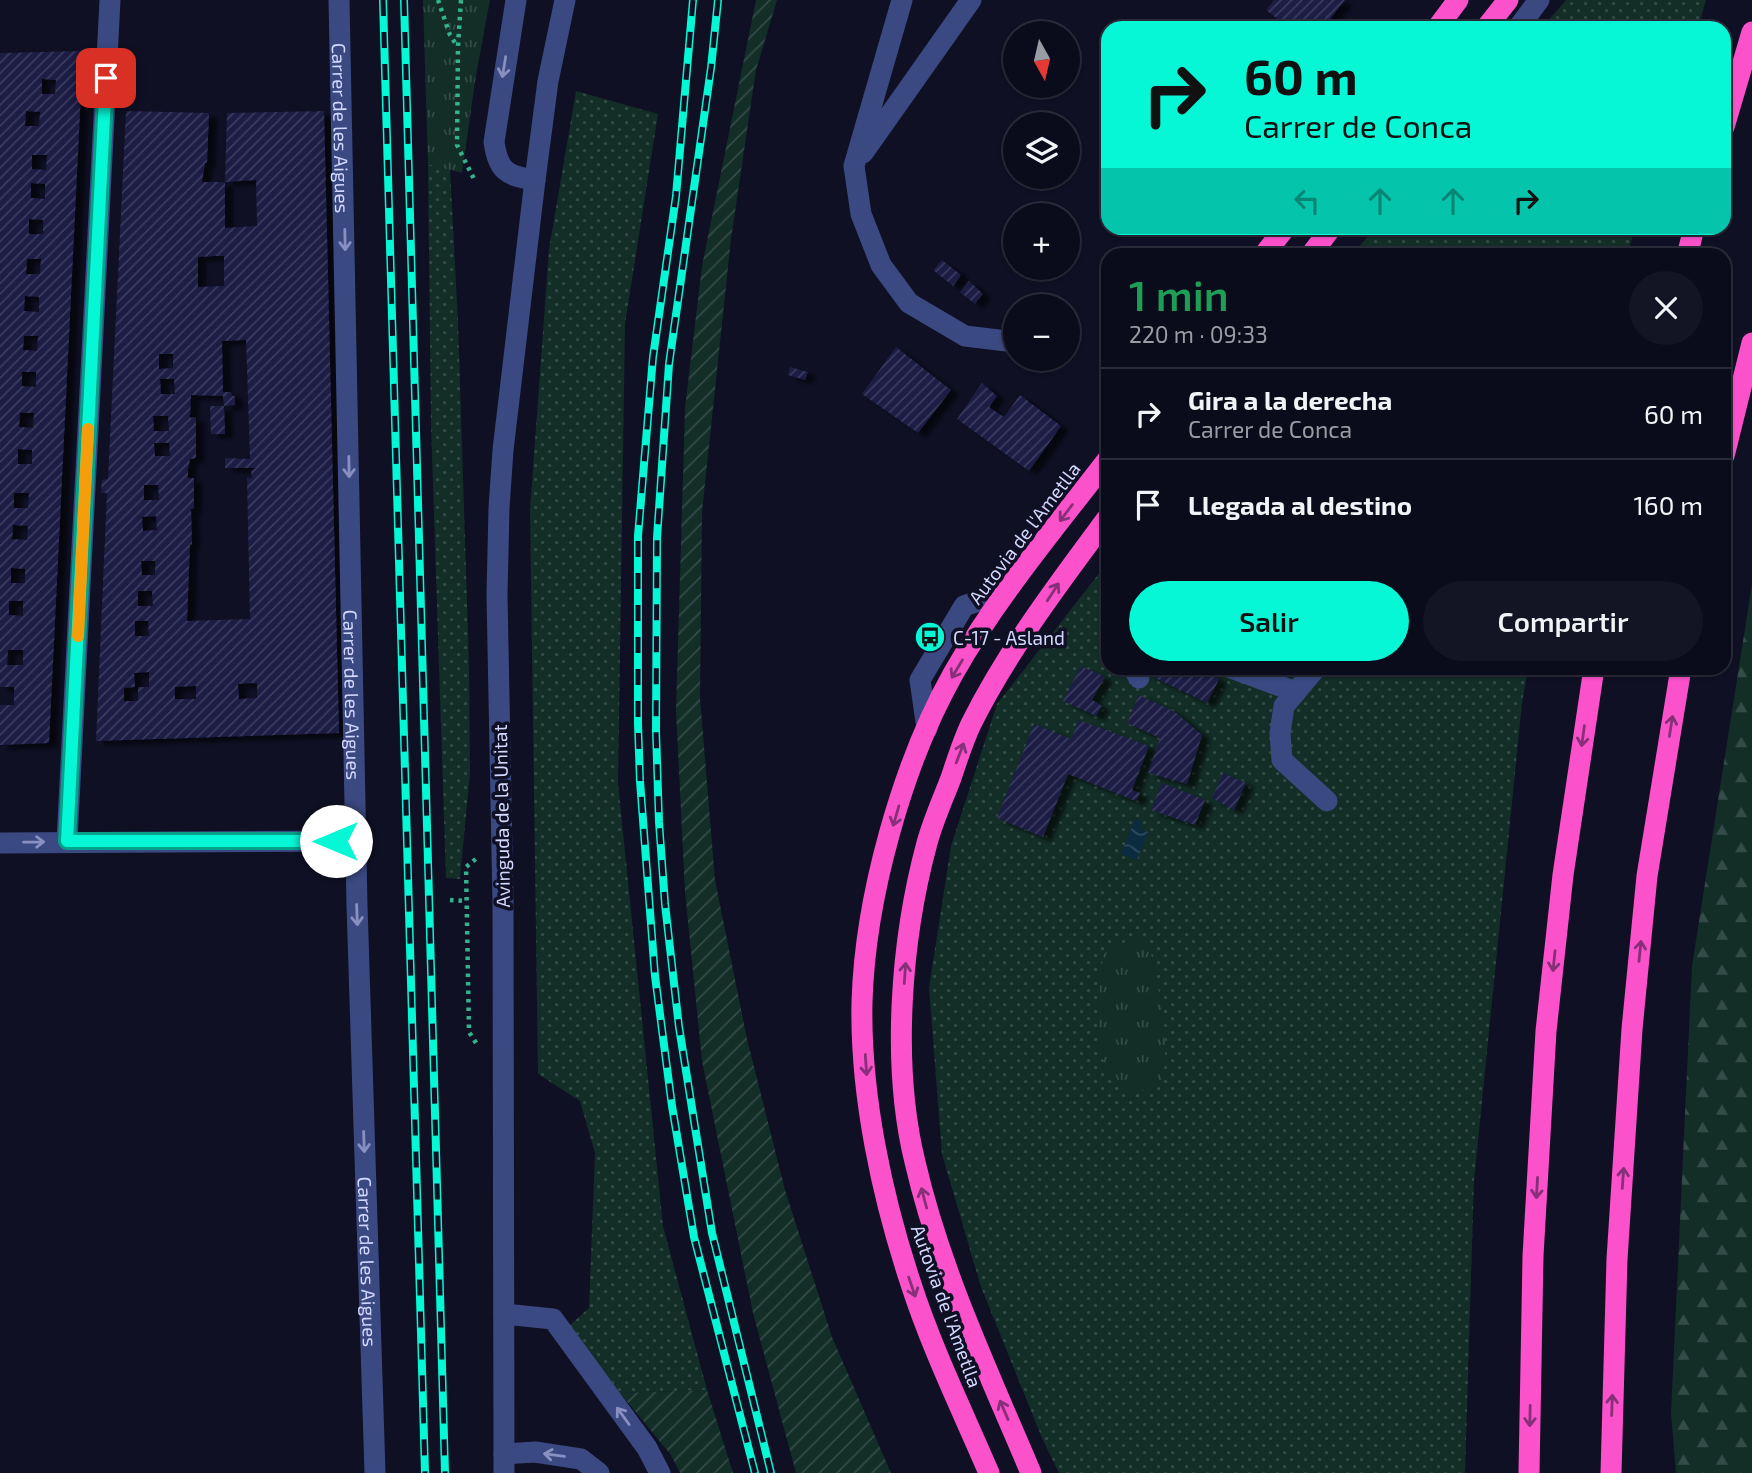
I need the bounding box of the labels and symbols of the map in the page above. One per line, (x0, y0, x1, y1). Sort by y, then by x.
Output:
north arrow (1003, 21, 1080, 98)
street label: Carrer de les Aigues (328, 43, 355, 213)
pin (76, 48, 136, 108)
one-way arrow (497, 55, 510, 78)
one-way arrow (338, 228, 352, 251)
one-way arrow (342, 455, 356, 478)
street label: Autovia de l'Ametlla (963, 458, 1085, 608)
one-way arrow (1059, 504, 1074, 522)
one-way arrow (1045, 583, 1060, 602)
street label: Carrer de les Aigues (340, 609, 366, 780)
bus stop icon: C-17 - Asland (913, 620, 947, 654)
place label: C-17 - Asland (953, 626, 1065, 649)
one-way arrow (950, 658, 964, 678)
one-way arrow (1665, 715, 1678, 737)
street label: Avinguda de la Unitat (488, 724, 514, 908)
one-way arrow (1576, 724, 1589, 747)
one-way arrow (955, 743, 967, 765)
position arrow (299, 804, 373, 878)
one-way arrow (888, 805, 901, 827)
one-way arrow (22, 836, 45, 849)
one-way arrow (351, 903, 364, 926)
one-way arrow (1634, 940, 1647, 963)
one-way arrow (1547, 950, 1560, 972)
one-way arrow (899, 962, 912, 985)
one-way arrow (860, 1053, 873, 1075)
one-way arrow (358, 1131, 371, 1154)
one-way arrow (1616, 1166, 1629, 1189)
street label: Carrer de les Aigues (354, 1176, 382, 1347)
one-way arrow (1530, 1177, 1543, 1199)
one-way arrow (917, 1187, 930, 1210)
street label: Autovia de l'Ametlla (907, 1221, 987, 1391)
one-way arrow (907, 1275, 919, 1297)
one-way arrow (1605, 1394, 1618, 1417)
one-way arrow (997, 1400, 1010, 1421)
one-way arrow (1523, 1404, 1536, 1427)
one-way arrow (616, 1407, 630, 1426)
one-way arrow (543, 1448, 566, 1461)

